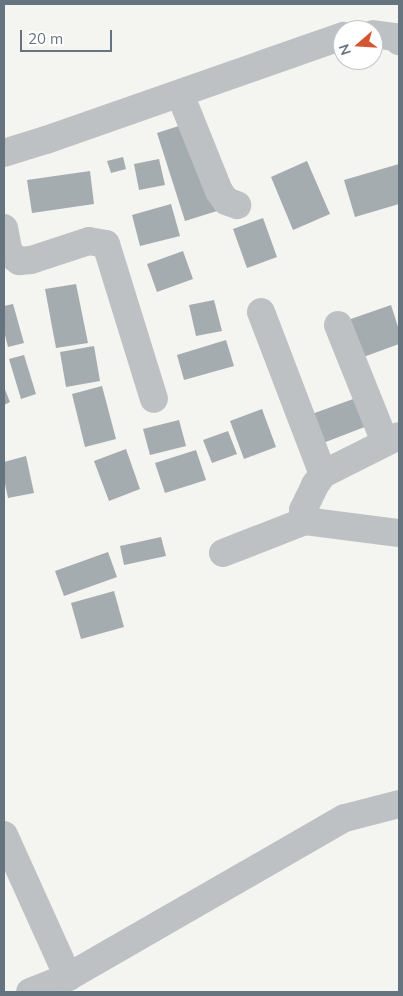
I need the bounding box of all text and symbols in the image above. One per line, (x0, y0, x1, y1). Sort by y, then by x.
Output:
scale bar (22, 20, 115, 52)
north arrow (333, 20, 383, 70)
text: 20 m (28, 29, 63, 48)
text: N (335, 42, 355, 57)

